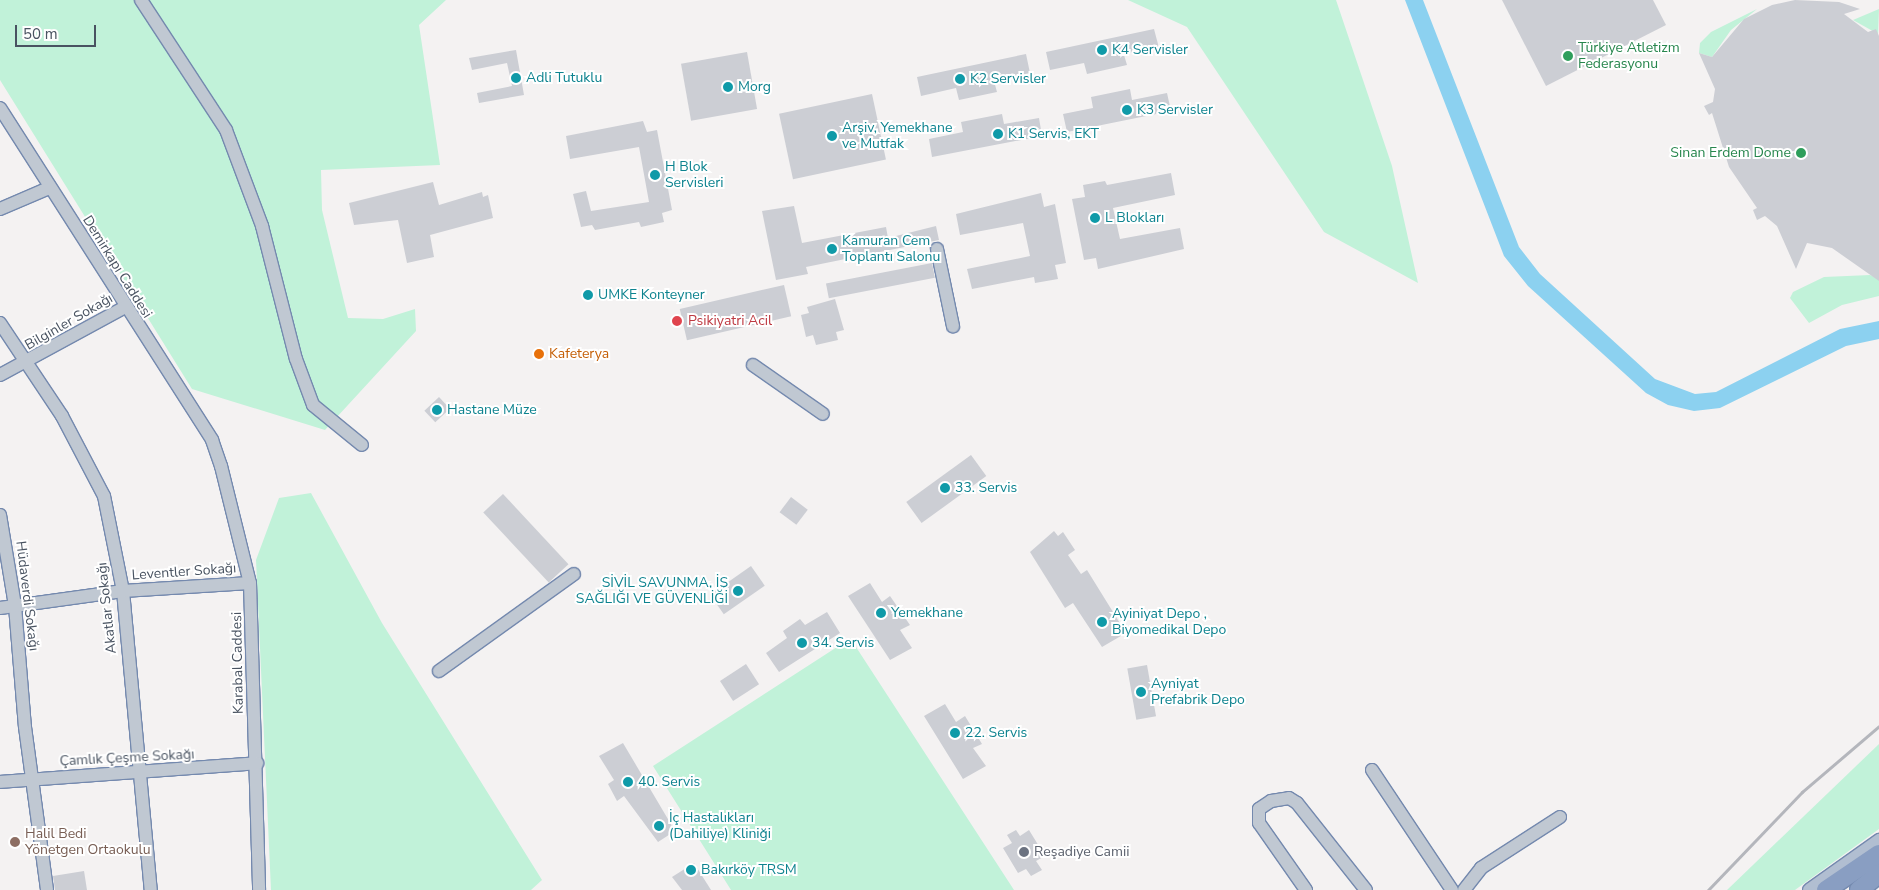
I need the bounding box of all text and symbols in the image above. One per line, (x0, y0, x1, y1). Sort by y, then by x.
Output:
scale bar (18, 15, 99, 47)
text: 50 m (23, 24, 58, 44)
place label: Türkiye Atletizm Federasyonu (1578, 40, 1680, 72)
place label: K4 Servisler (1112, 42, 1188, 58)
marker: K4 Servisler (1096, 44, 1108, 56)
marker: Türkiye Atletizm Federasyonu (1562, 50, 1574, 62)
place label: Adli Tutuklu (526, 70, 602, 86)
place label: K2 Servisler (970, 71, 1046, 87)
marker: Adli Tutuklu (510, 72, 522, 84)
marker: K2 Servisler (954, 73, 966, 85)
place label: Morg (738, 79, 771, 95)
marker: Morg (722, 81, 734, 93)
place label: K3 Servisler (1137, 102, 1213, 118)
marker: K3 Servisler (1121, 104, 1133, 116)
place label: Arşiv, Yemekhane ve Mutfak (842, 120, 952, 152)
place label: K1 Servis, EKT (1008, 126, 1099, 142)
marker: K1 Servis, EKT (992, 128, 1004, 140)
marker: Arşiv, Yemekhane ve Mutfak (826, 130, 838, 142)
place label: Sinan Erdem Dome (1670, 145, 1791, 161)
marker: Sinan Erdem Dome (1795, 147, 1807, 159)
place label: H Blok Servisleri (665, 159, 723, 192)
marker: H Blok Servisleri (649, 169, 661, 181)
place label: L Blokları (1105, 210, 1164, 226)
marker: L Blokları (1089, 212, 1101, 224)
street label: Demirkapı Caddesi (79, 213, 155, 321)
place label: Kamuran Cem Toplantı Salonu (842, 233, 940, 266)
marker: Kamuran Cem Toplantı Salonu (826, 243, 838, 255)
place label: UMKE Konteyner (598, 287, 705, 303)
marker: UMKE Konteyner (582, 289, 594, 301)
street label: Bilginler Sokağı (22, 290, 116, 354)
place label: Psikiyatri Acil (688, 313, 772, 329)
marker: Psikiyatri Acil (670, 314, 684, 328)
place label: Kafeterya (549, 346, 609, 362)
marker: Kafeterya (533, 348, 545, 360)
place label: Hastane Müze (447, 402, 537, 418)
marker: Hastane Müze (431, 404, 443, 416)
place label: 33. Servis (955, 480, 1017, 496)
marker: 33. Servis (939, 482, 951, 494)
street label: Hüdaverdi Sokağı (12, 540, 42, 652)
street label: Leventler Sokağı (131, 560, 237, 584)
street label: Akatlar Sokağı (94, 561, 120, 655)
place label: SİVİL SAVUNMA, İŞ SAĞLIĞI VE GÜVENLİĞİ (576, 575, 728, 608)
marker: SİVİL SAVUNMA, İŞ SAĞLIĞI VE GÜVENLİĞİ (732, 585, 744, 597)
place label: Yemekhane (891, 605, 963, 621)
place label: Ayiniyat Depo , Biyomedikal Depo (1112, 606, 1226, 638)
marker: Yemekhane (875, 607, 887, 619)
street label: Karabal Caddesi (229, 612, 247, 714)
marker: Ayiniyat Depo , Biyomedikal Depo (1096, 616, 1108, 628)
place label: 34. Servis (812, 635, 874, 651)
marker: 34. Servis (796, 637, 808, 649)
place label: Ayniyat Prefabrik Depo (1151, 676, 1245, 709)
marker: Ayniyat Prefabrik Depo (1135, 686, 1147, 698)
place label: 22. Servis (965, 725, 1027, 741)
marker: 22. Servis (949, 727, 961, 739)
street label: Çamlık Çeşme Sokağı (59, 746, 195, 770)
place label: 40. Servis (638, 774, 700, 790)
marker: 40. Servis (622, 776, 634, 788)
place label: İç Hastalıkları (Dahiliye) Kliniği (669, 810, 771, 842)
marker: İç Hastalıkları (Dahiliye) Kliniği (653, 820, 665, 832)
place label: Halil Bedi Yönetgen Ortaokulu (25, 826, 151, 859)
marker: Halil Bedi Yönetgen Ortaokulu (9, 836, 21, 848)
place label: Reşadiye Camii (1034, 844, 1129, 860)
marker: Reşadiye Camii (1018, 846, 1030, 858)
place label: Bakırköy TRSM (701, 862, 797, 878)
marker: Bakırköy TRSM (685, 864, 697, 876)

